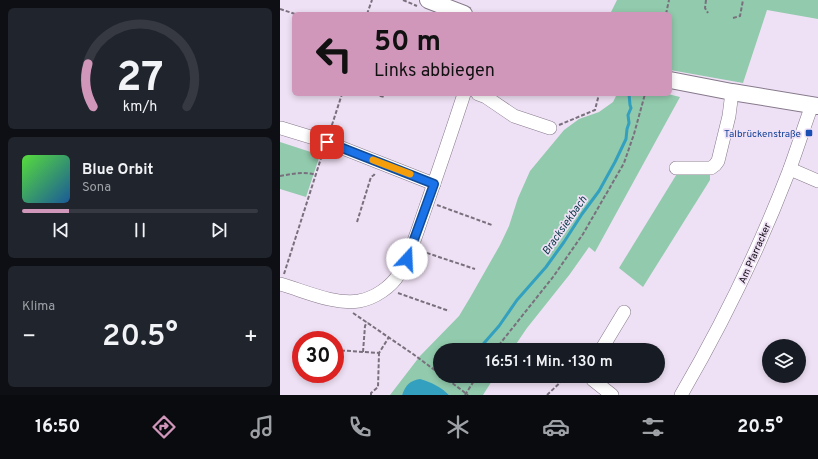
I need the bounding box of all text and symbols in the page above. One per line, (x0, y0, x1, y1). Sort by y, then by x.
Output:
text: 50 m (374, 25, 441, 61)
icon: left (308, 28, 360, 80)
text: 27 (116, 52, 164, 105)
text: Links abbiegen (374, 60, 495, 83)
text: km/h (123, 97, 157, 115)
pin (310, 125, 344, 159)
place label: Talbrückenstraße (724, 128, 801, 141)
marker: Talbrückenstraße (804, 128, 814, 138)
icon: arrive (316, 131, 338, 153)
text: Blue Orbit (82, 161, 153, 180)
text: Sona (82, 180, 111, 196)
water label: Bracksiekbach (539, 193, 590, 258)
icon: previous (50, 219, 72, 241)
icon: pause (129, 219, 151, 241)
icon: next (208, 219, 230, 241)
street label: Am Pfarracker (736, 221, 775, 286)
position arrow (386, 238, 428, 280)
text: Klima (22, 299, 55, 315)
text: 20.5° (102, 319, 178, 356)
text: − (22, 324, 36, 351)
text: + (244, 324, 258, 351)
speed limit sign: 30 (292, 331, 344, 383)
map controls (762, 339, 806, 383)
button: layers (762, 339, 806, 383)
text: 16:51 · 1 Min. · 130 m (485, 353, 613, 372)
icon: directions (150, 413, 178, 441)
icon: music (248, 413, 276, 441)
icon: phone (346, 413, 374, 441)
icon: climate (444, 413, 472, 441)
icon: car (542, 413, 570, 441)
icon: filters (639, 413, 667, 441)
text: 16:50 (35, 416, 80, 439)
text: 20.5° (737, 416, 783, 439)

